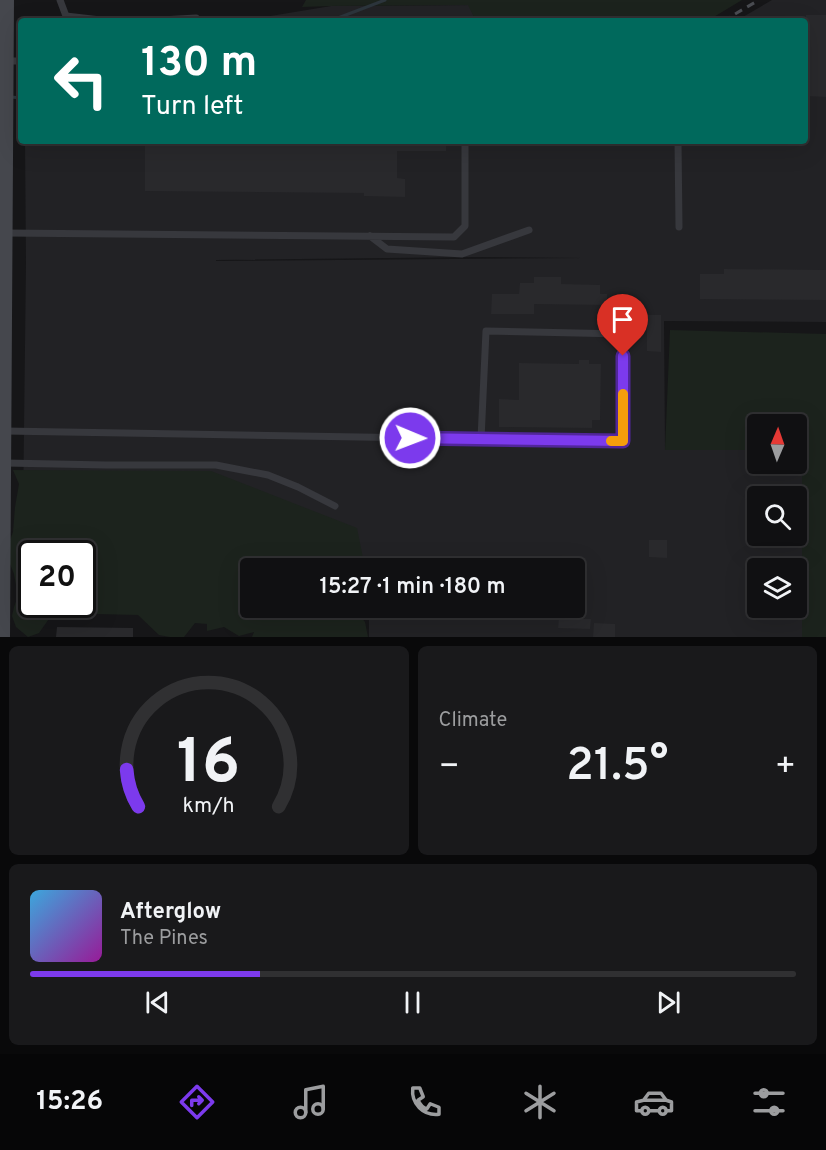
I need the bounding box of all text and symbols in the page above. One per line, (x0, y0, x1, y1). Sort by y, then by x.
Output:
text: 130 m (141, 38, 257, 91)
icon: left (42, 42, 120, 120)
text: Turn left (141, 90, 243, 124)
pin (597, 294, 648, 356)
icon: arrive (606, 303, 639, 336)
position arrow (378, 406, 442, 470)
north arrow (747, 414, 807, 474)
map controls (747, 414, 807, 618)
button: search (747, 486, 807, 546)
speed limit sign: 20 (18, 540, 96, 618)
button: layers (747, 558, 807, 618)
text: 15:27 · 1 min · 180 m (319, 574, 506, 601)
text: Climate (439, 708, 507, 734)
text: 16 (177, 726, 240, 805)
text: 21.5° (566, 739, 668, 796)
text: − (439, 747, 460, 789)
text: + (775, 747, 796, 789)
text: km/h (183, 794, 235, 821)
text: Afterglow (120, 899, 221, 926)
text: The Pines (120, 926, 208, 952)
icon: previous (141, 986, 174, 1019)
icon: pause (396, 986, 429, 1019)
icon: next (652, 986, 685, 1019)
icon: directions (176, 1081, 218, 1123)
icon: music (290, 1081, 332, 1123)
icon: phone (404, 1081, 446, 1123)
icon: climate (519, 1081, 561, 1123)
icon: car (633, 1081, 675, 1123)
icon: filters (748, 1081, 790, 1123)
text: 15:26 (36, 1085, 103, 1119)

